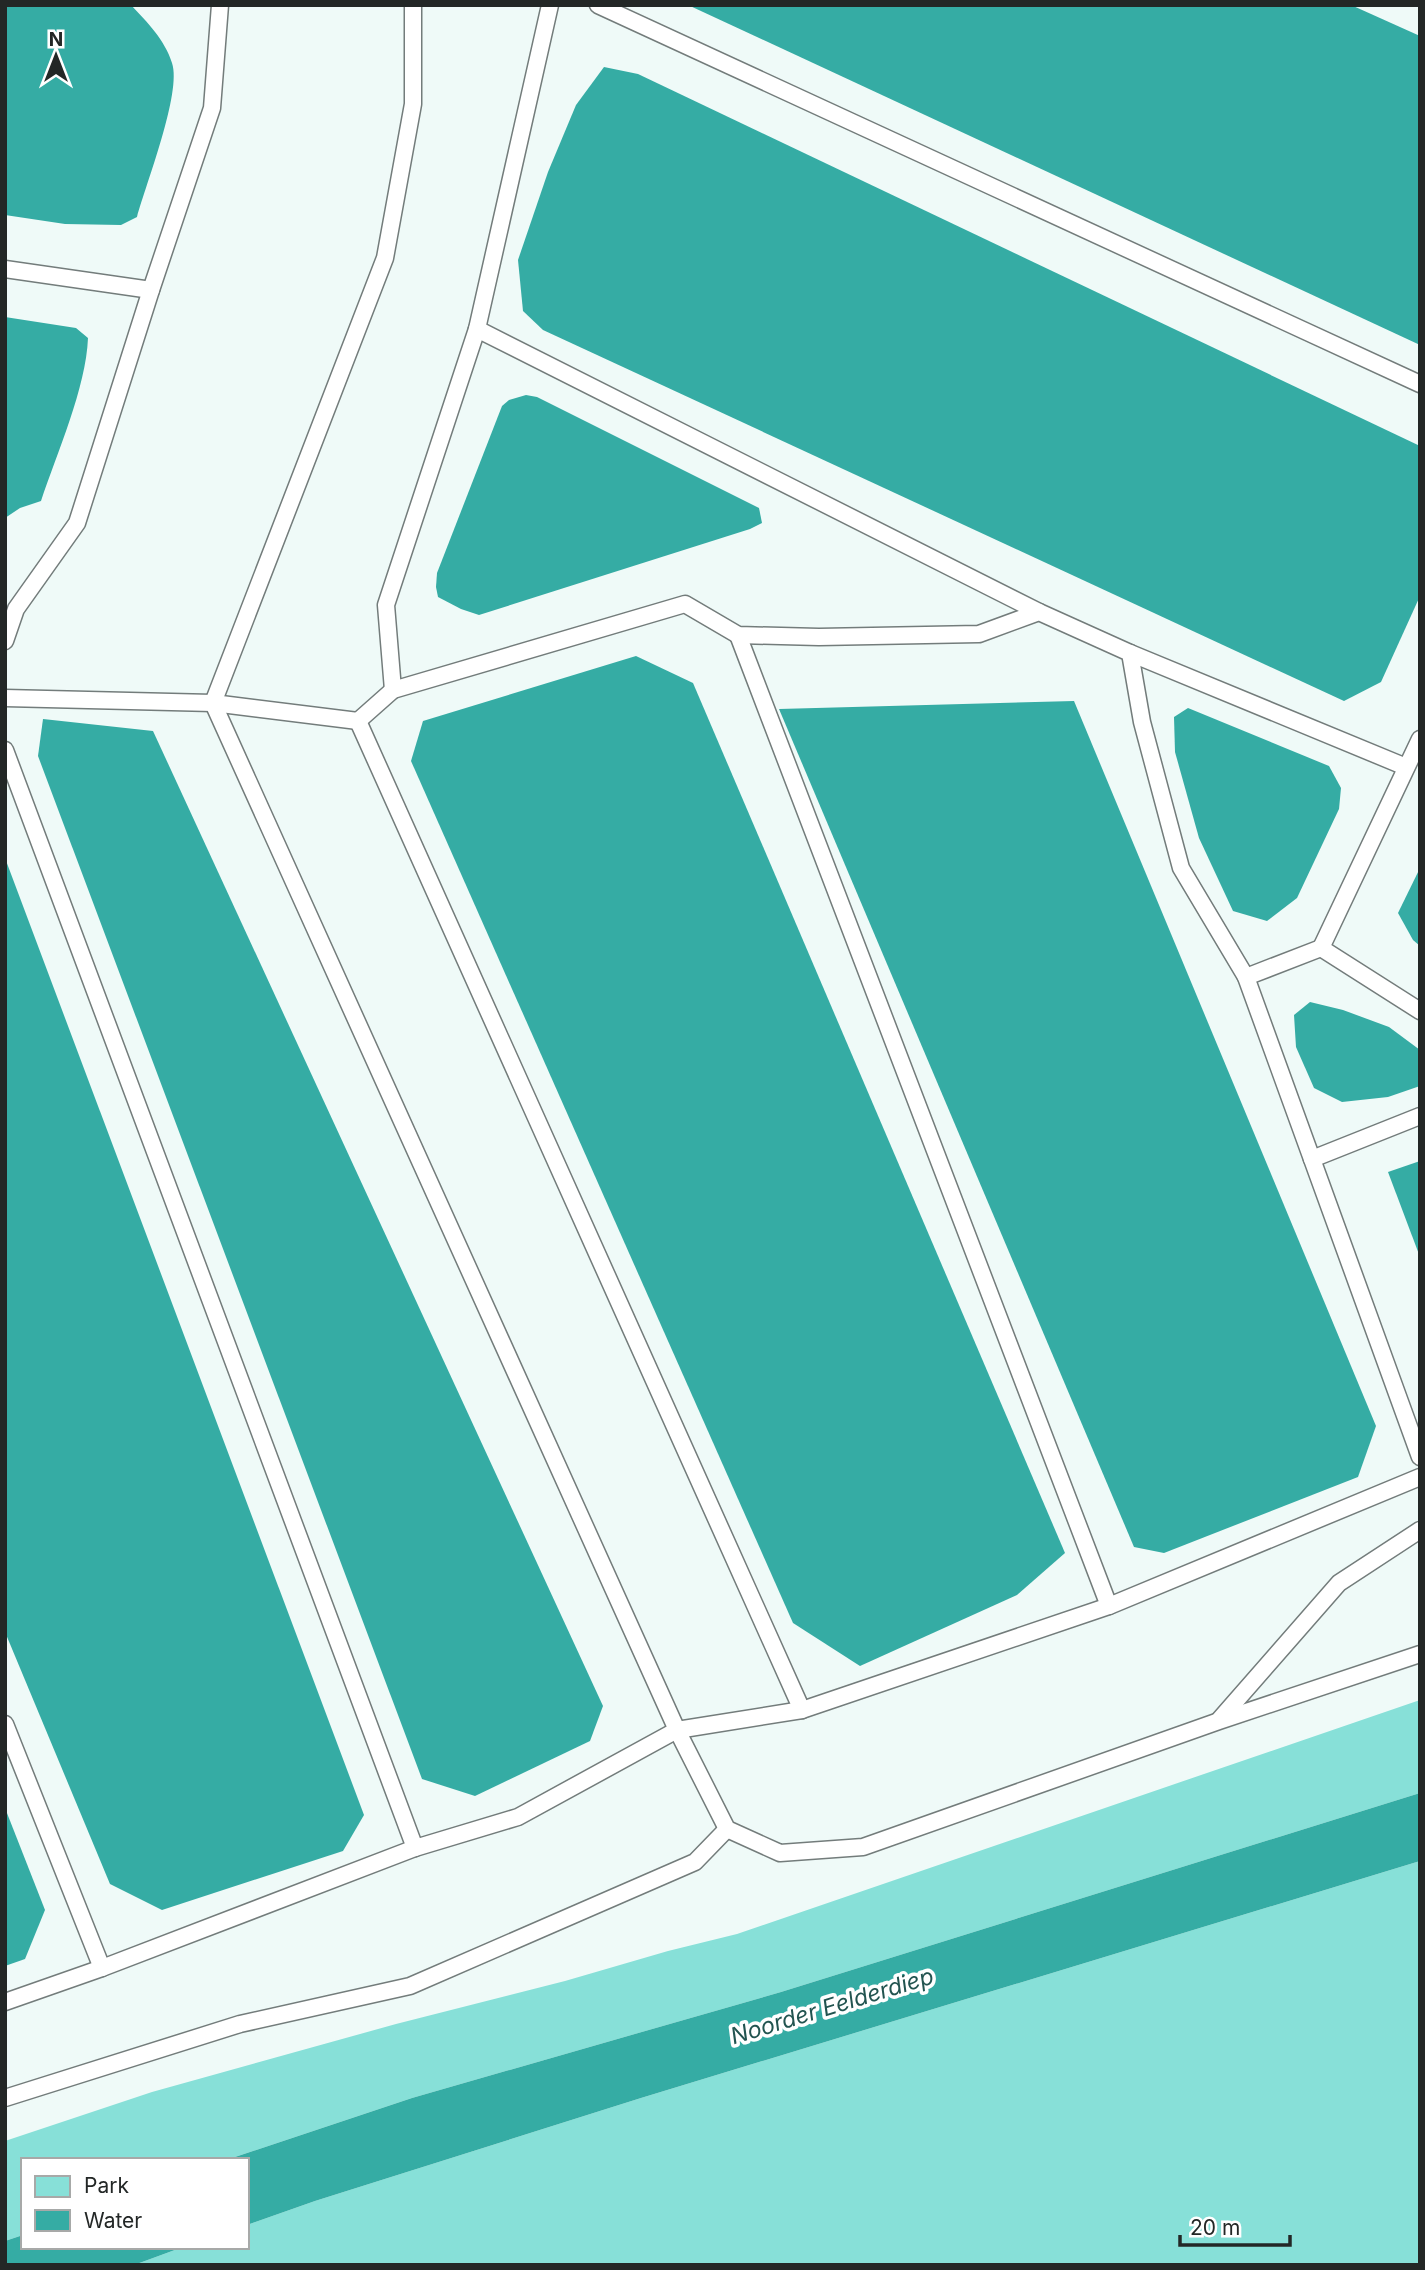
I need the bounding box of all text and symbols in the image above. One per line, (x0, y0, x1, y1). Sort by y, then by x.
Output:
north arrow (21, 21, 91, 91)
text: N (49, 28, 63, 51)
water label: Noorder Eelderdiep (727, 1962, 937, 2050)
legend (21, 2158, 248, 2249)
text: Park (84, 2173, 129, 2198)
scale bar (1180, 2204, 1290, 2248)
text: Water (84, 2208, 142, 2233)
text: 20 m (1190, 2215, 1240, 2240)

